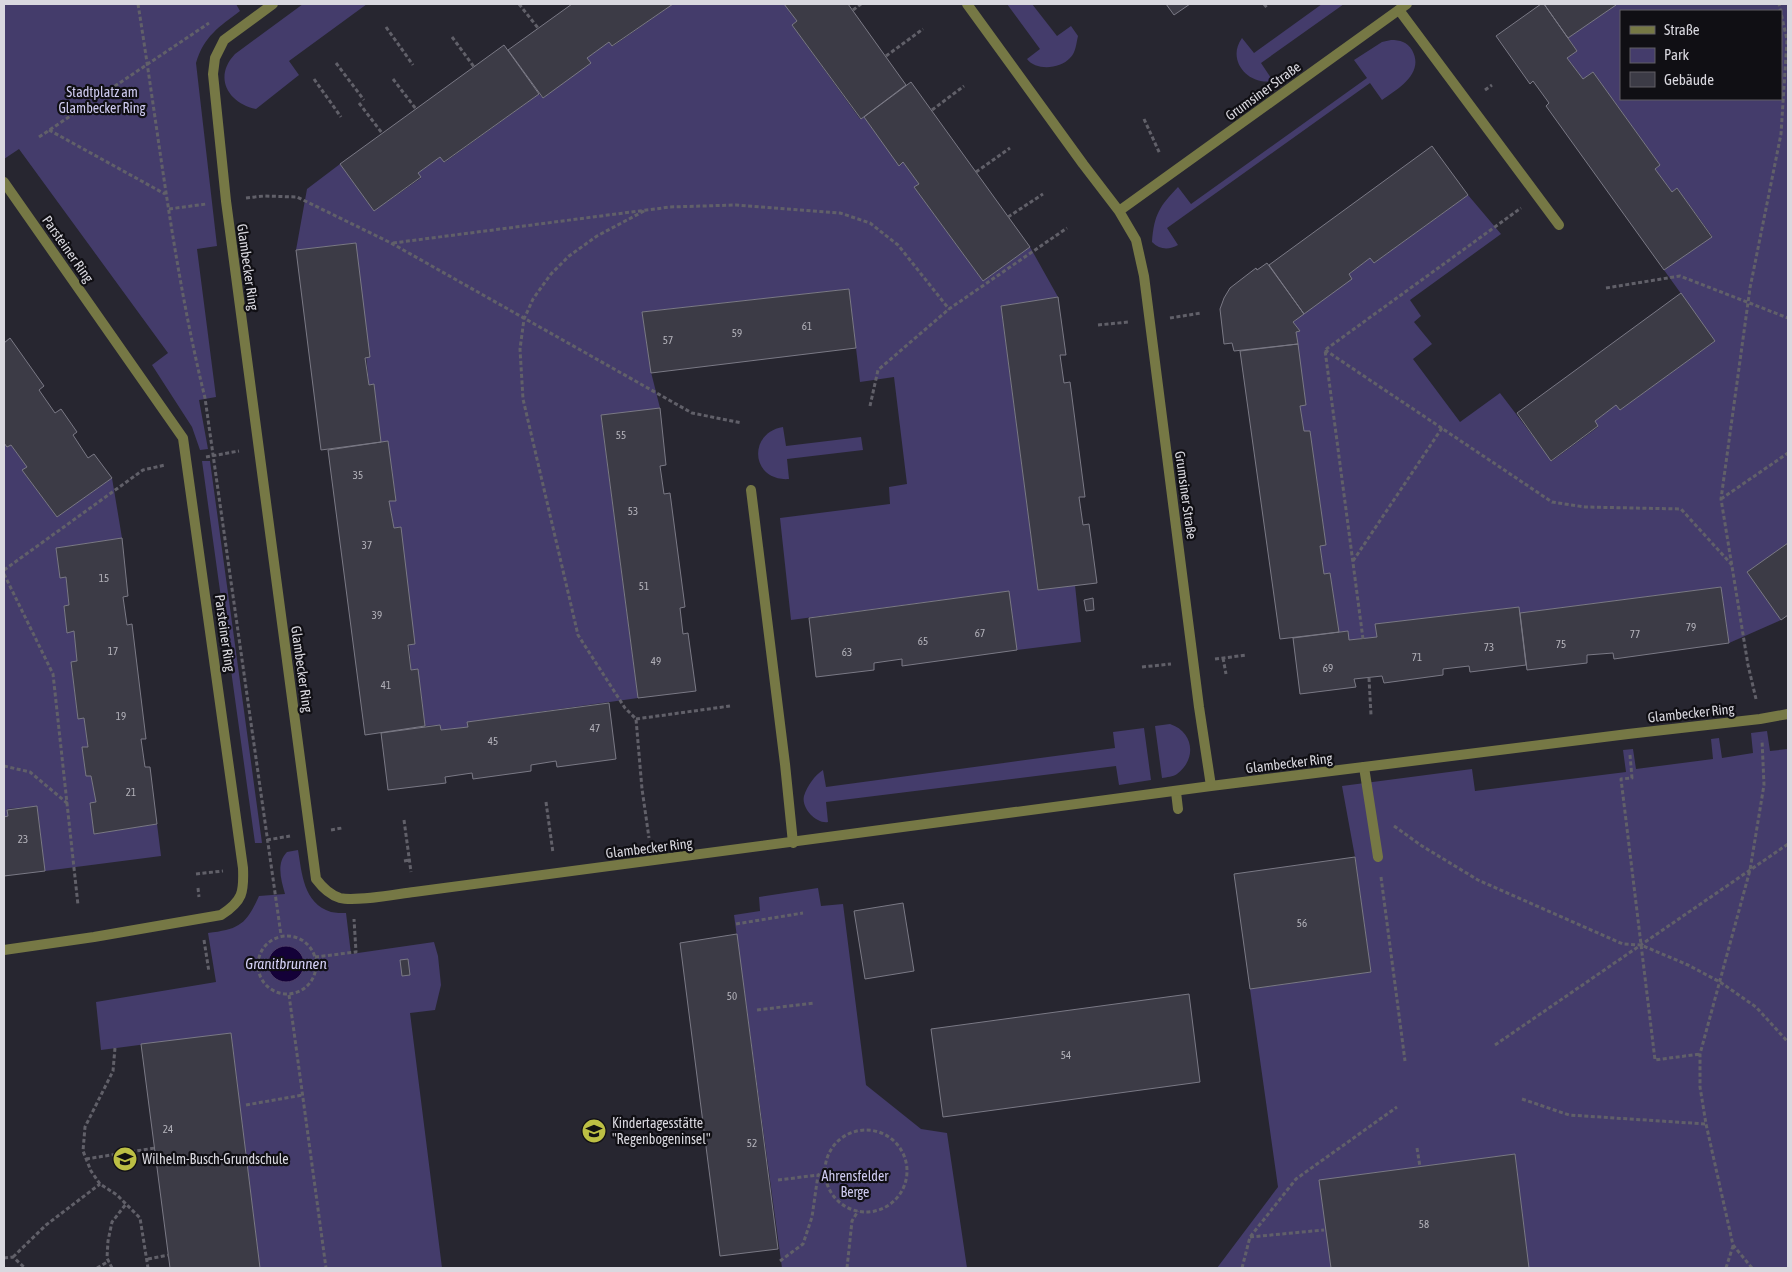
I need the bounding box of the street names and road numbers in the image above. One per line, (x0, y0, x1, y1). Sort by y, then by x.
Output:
street label: Grumsiner Straße (1222, 58, 1304, 124)
street label: Parsteiner Ring (39, 213, 97, 285)
street label: Glambecker Ring (234, 223, 262, 311)
street label: Grumsiner Straße (1172, 450, 1200, 540)
street label: Parsteiner Ring (212, 593, 238, 673)
street label: Glambecker Ring (288, 625, 316, 713)
street label: Glambecker Ring (1647, 700, 1735, 726)
street label: Glambecker Ring (1245, 750, 1333, 776)
street label: Glambecker Ring (605, 835, 693, 861)

